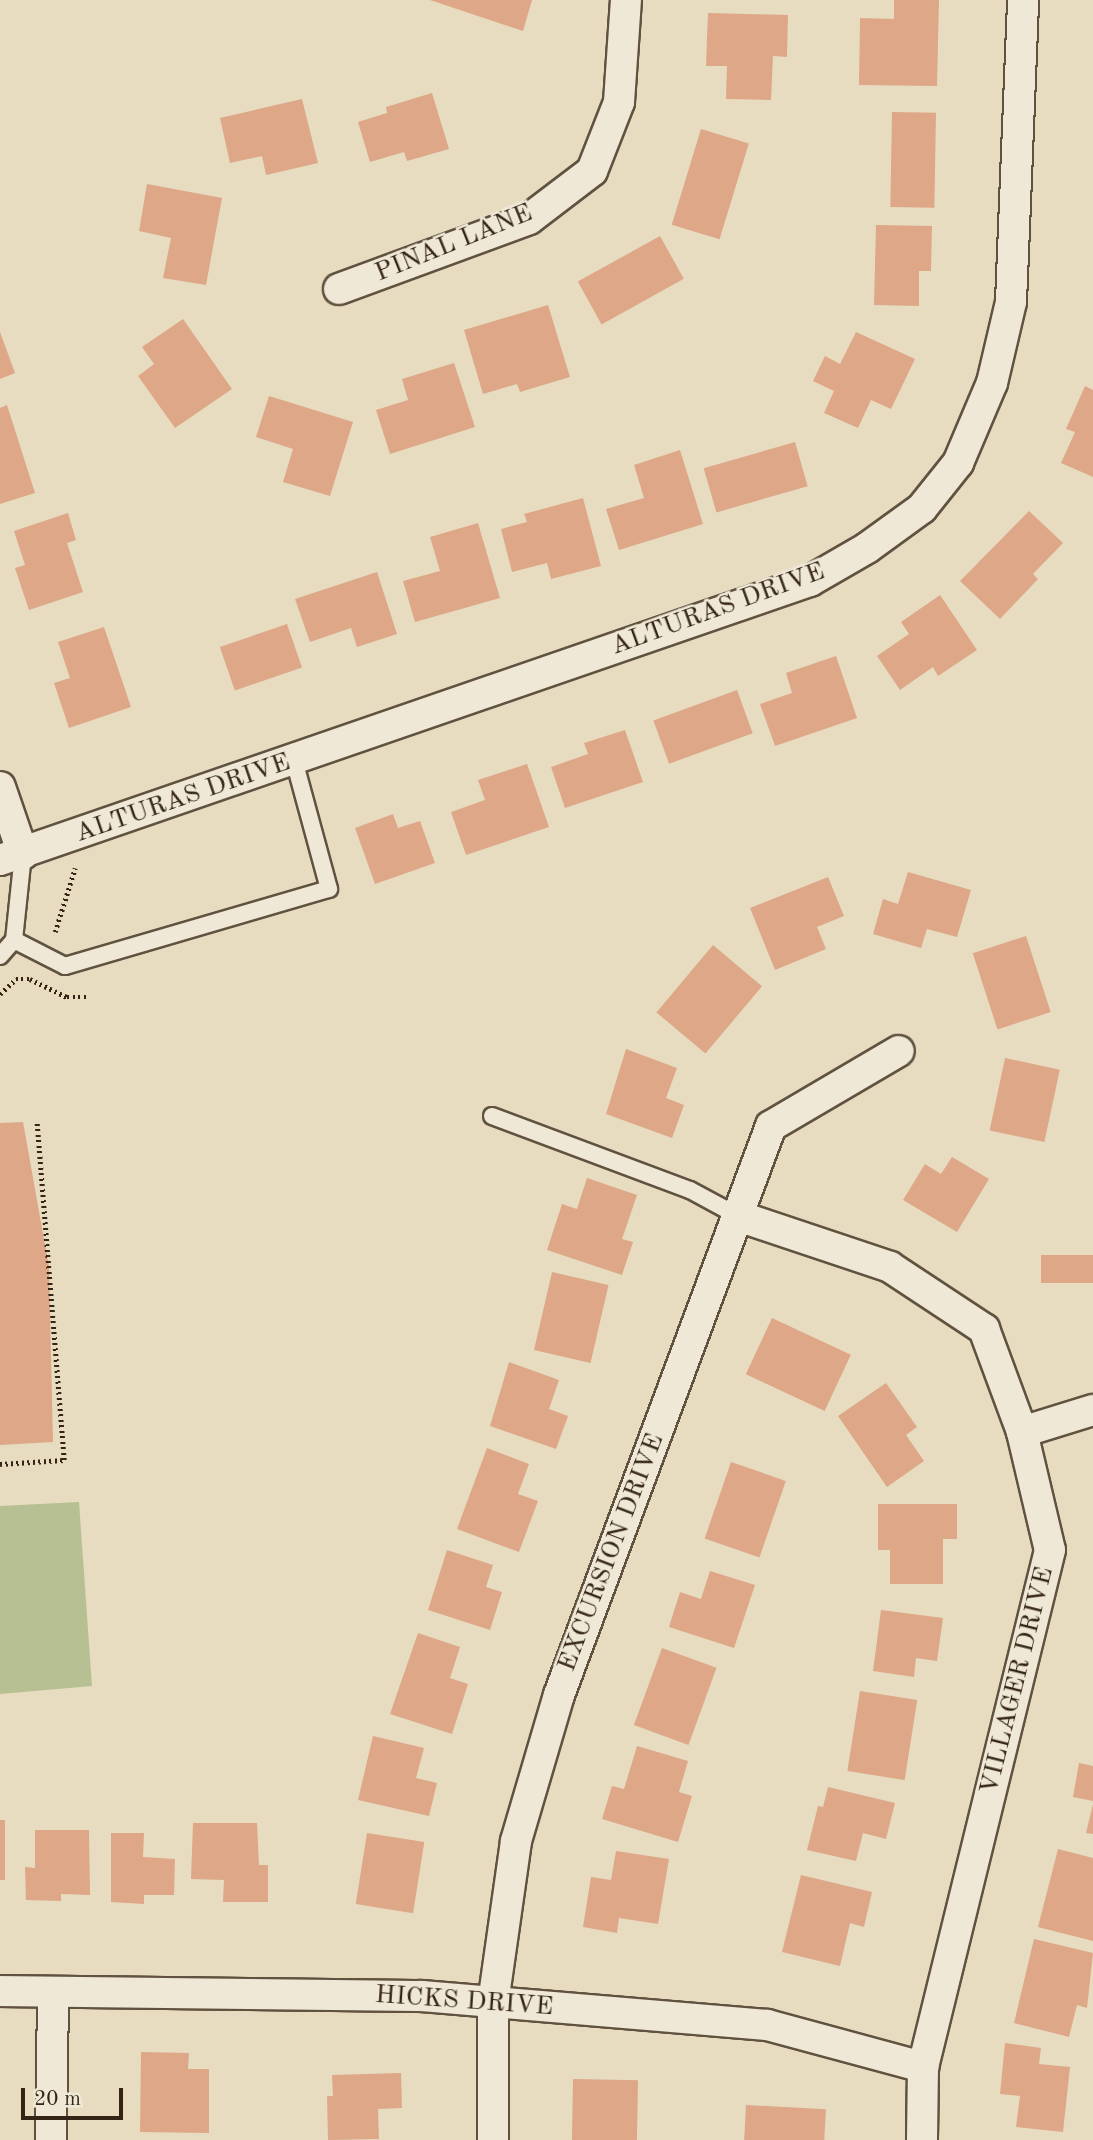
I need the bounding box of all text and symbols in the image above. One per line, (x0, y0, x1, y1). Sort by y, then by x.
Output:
street label: PINAL LANE (371, 198, 537, 290)
street label: ALTURAS DRIVE (607, 557, 829, 663)
street label: ALTURAS DRIVE (71, 748, 295, 850)
street label: EXCURSION DRIVE (552, 1430, 672, 1676)
street label: VILLAGER DRIVE (975, 1564, 1061, 1798)
street label: HICKS DRIVE (374, 1980, 554, 2024)
scale bar (24, 2074, 126, 2118)
text: 20 m (34, 2089, 81, 2110)

